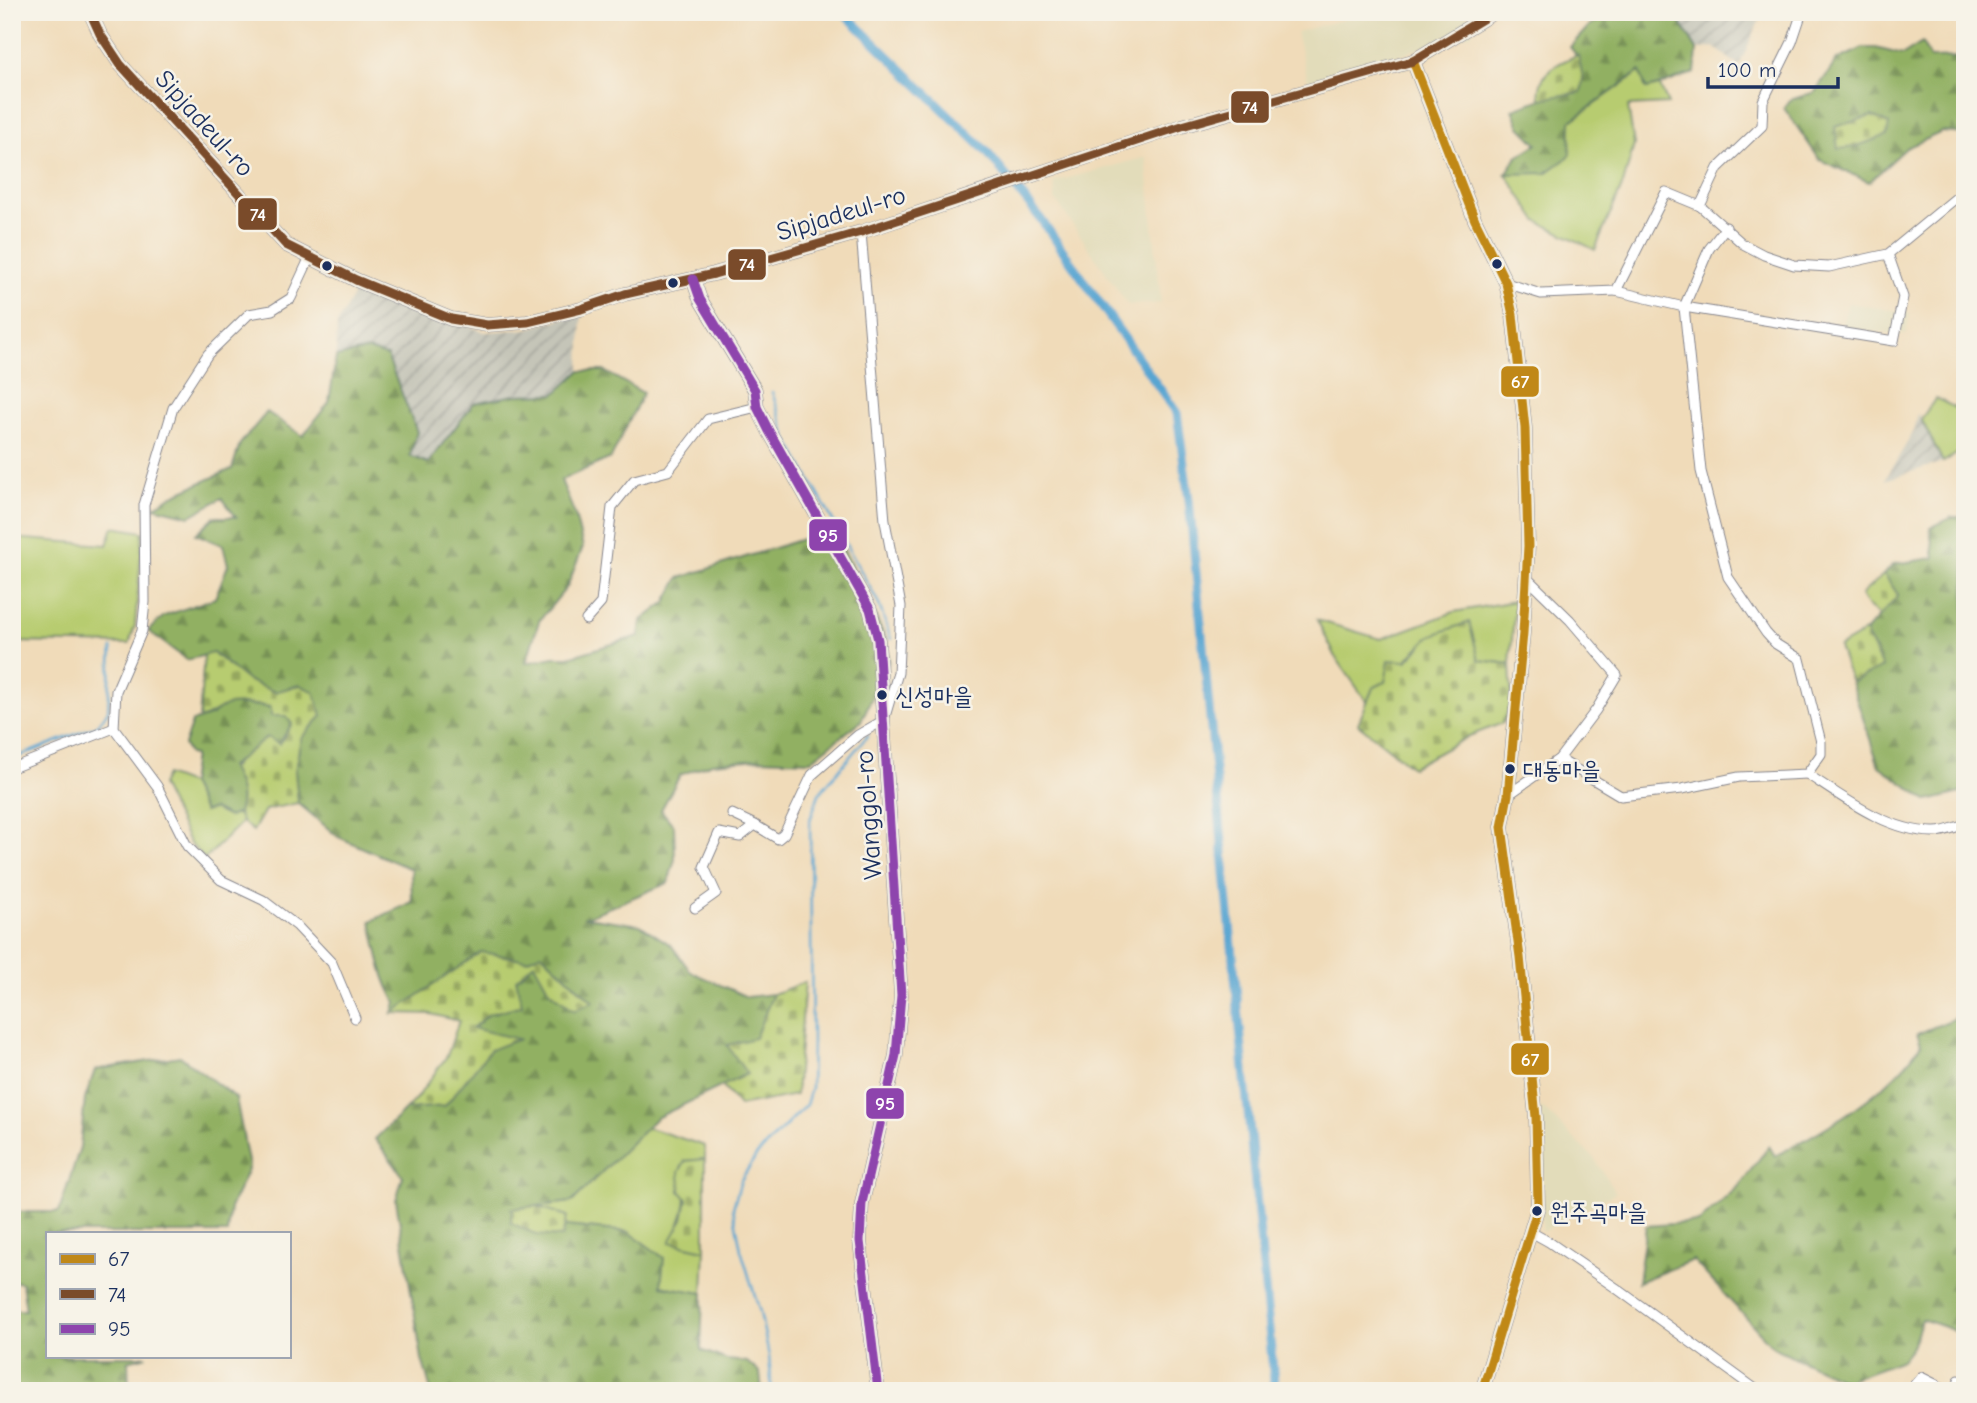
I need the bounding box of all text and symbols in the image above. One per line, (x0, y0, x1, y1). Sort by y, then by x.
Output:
scale bar (1708, 46, 1837, 90)
text: 100 m (1718, 58, 1776, 82)
street label: Sipjadeul-ro (148, 64, 260, 183)
line badge: 74 (1230, 90, 1270, 124)
text: 74 (1242, 97, 1258, 119)
street label: Sipjadeul-ro (773, 180, 909, 248)
line badge: 74 (237, 197, 278, 231)
text: 74 (250, 204, 266, 226)
line badge: 74 (727, 248, 767, 281)
text: 74 (739, 254, 755, 276)
unlabelled marker (1490, 257, 1504, 271)
unlabelled marker (320, 259, 334, 273)
unlabelled marker (666, 276, 680, 290)
line badge: 67 (1500, 365, 1540, 398)
text: 67 (1511, 371, 1530, 393)
line badge: 95 (808, 518, 848, 552)
text: 95 (818, 525, 838, 547)
place label: 신성마을 (895, 682, 972, 710)
marker: 신성마을 (875, 688, 889, 702)
street label: Wanggol-ro (850, 749, 888, 881)
place label: 대동마을 (1523, 756, 1600, 784)
marker: 대동마을 (1503, 762, 1517, 776)
line badge: 67 (1510, 1042, 1550, 1076)
text: 67 (1521, 1049, 1540, 1071)
line badge: 95 (865, 1087, 905, 1120)
text: 95 (875, 1093, 895, 1115)
place label: 원주곡마을 (1550, 1198, 1647, 1226)
marker: 원주곡마을 (1530, 1204, 1544, 1218)
legend (46, 1232, 290, 1358)
text: 67 (108, 1247, 129, 1271)
text: 74 (108, 1283, 126, 1307)
text: 95 (108, 1317, 131, 1341)

